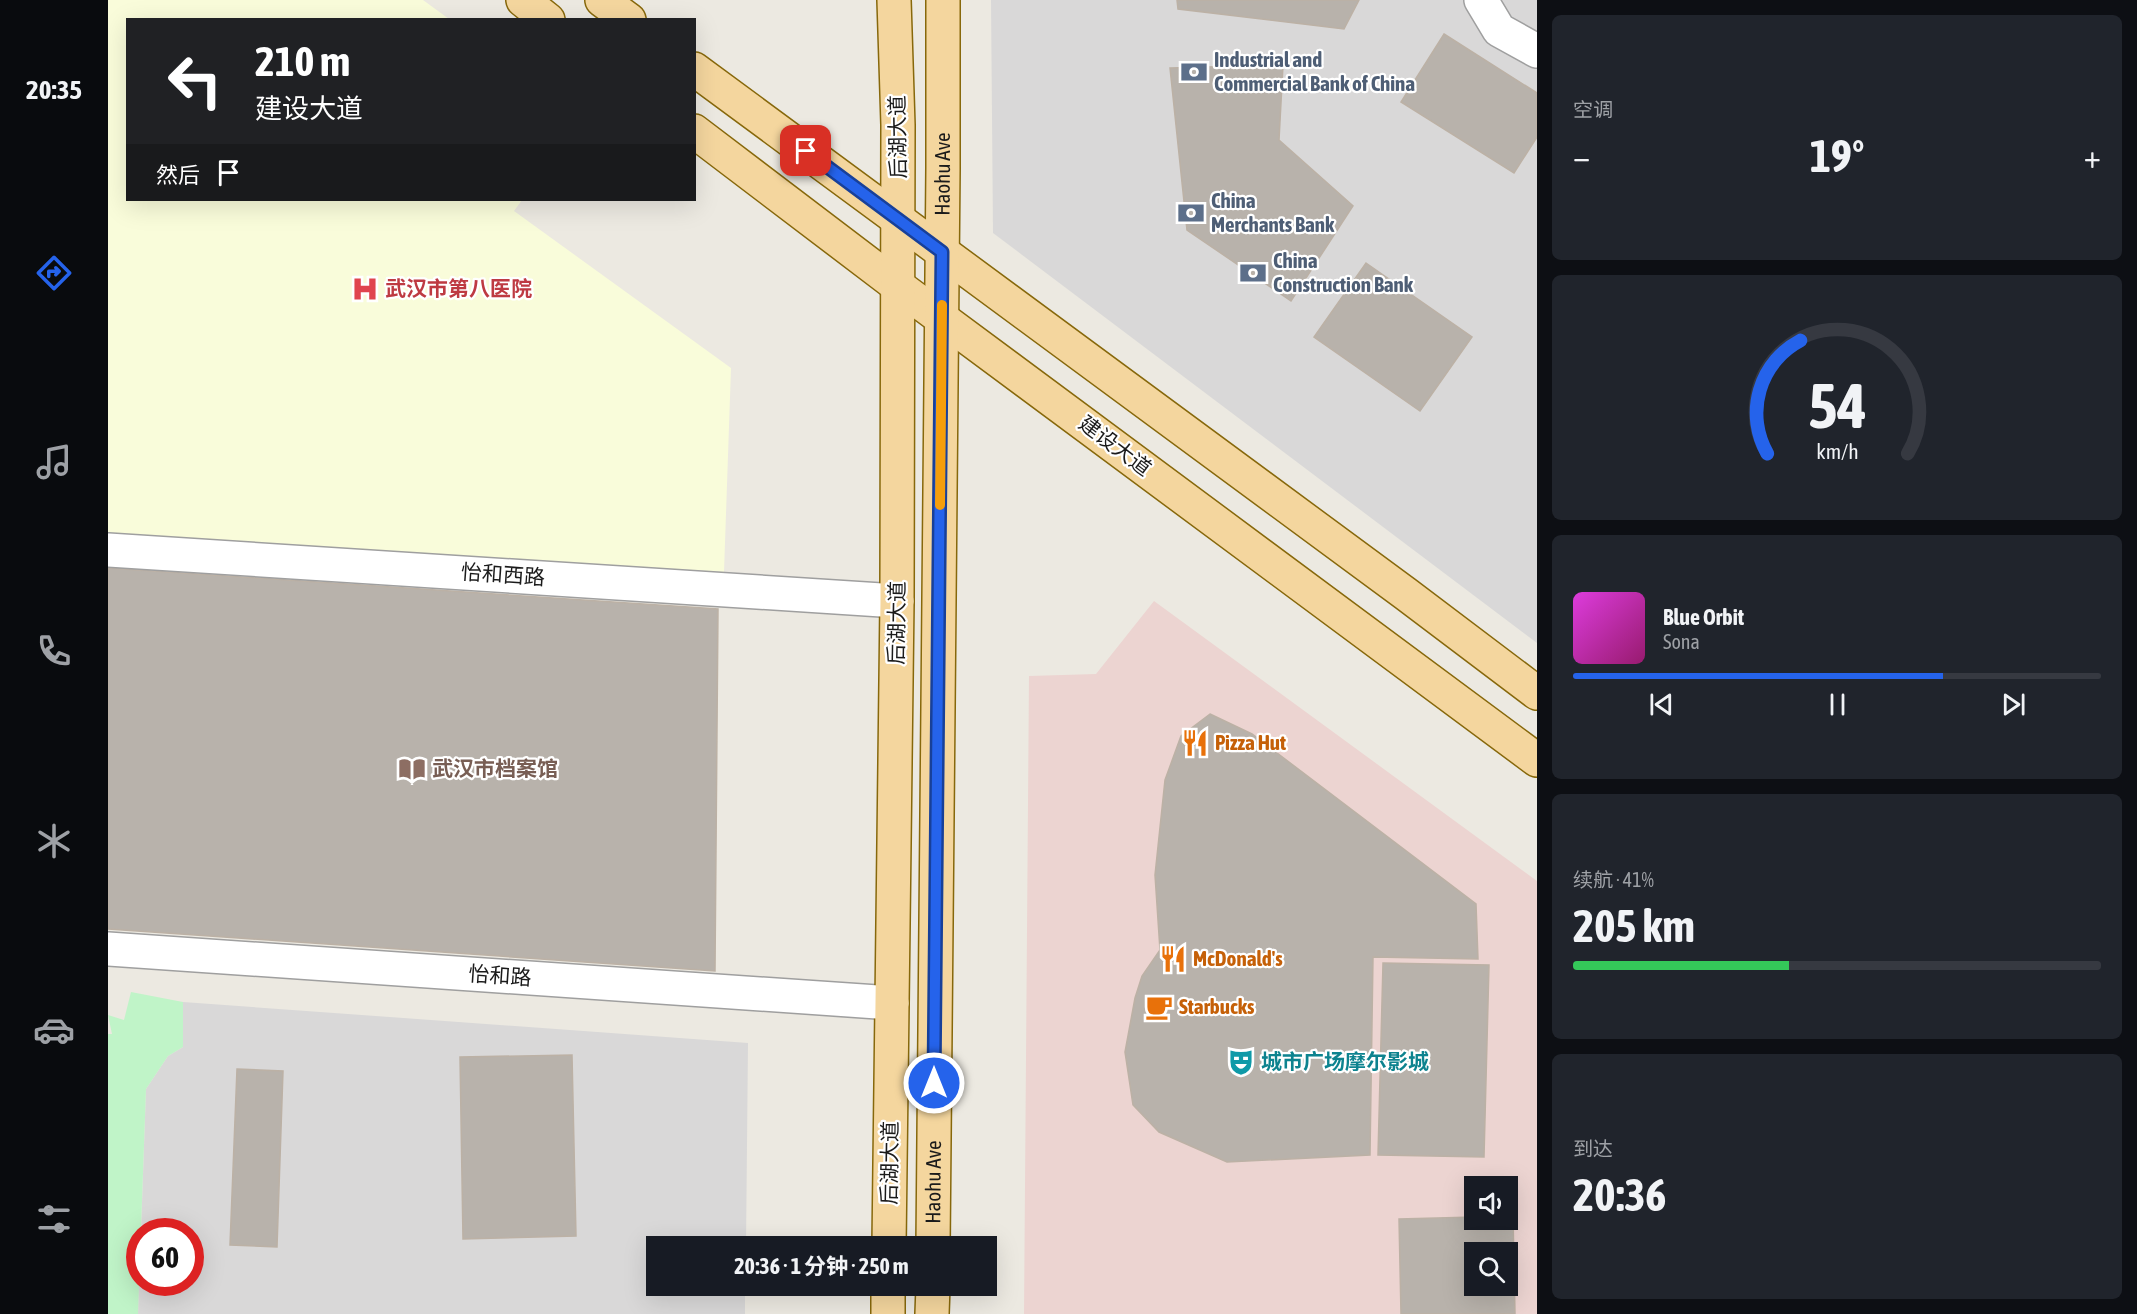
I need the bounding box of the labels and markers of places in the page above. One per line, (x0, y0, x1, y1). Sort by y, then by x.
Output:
place label: Industrial and Commercial Bank of China (1214, 47, 1415, 95)
bank icon: Industrial and Commercial Bank of China (1179, 57, 1209, 87)
pin (780, 125, 831, 176)
place label: China Merchants Bank (1211, 188, 1335, 236)
bank icon: China Merchants Bank (1176, 198, 1206, 228)
place label: China Construction Bank (1273, 248, 1414, 296)
bank icon: China Construction Bank (1238, 258, 1268, 288)
hospital icon: 武汉市第八医院 (350, 274, 380, 304)
place label: 武汉市第八医院 (385, 276, 532, 300)
restaurant icon: Pizza Hut (1180, 728, 1210, 758)
place label: Pizza Hut (1215, 730, 1286, 754)
library icon: 武汉市档案馆 (397, 754, 427, 784)
place label: 武汉市档案馆 (432, 756, 558, 780)
restaurant icon: McDonald's (1158, 944, 1188, 974)
place label: McDonald's (1193, 946, 1283, 970)
cafe icon: Starbucks (1144, 992, 1174, 1022)
place label: Starbucks (1179, 994, 1255, 1018)
theatre icon: 城市广场摩尔影城 (1226, 1047, 1256, 1077)
place label: 城市广场摩尔影城 (1261, 1049, 1429, 1073)

